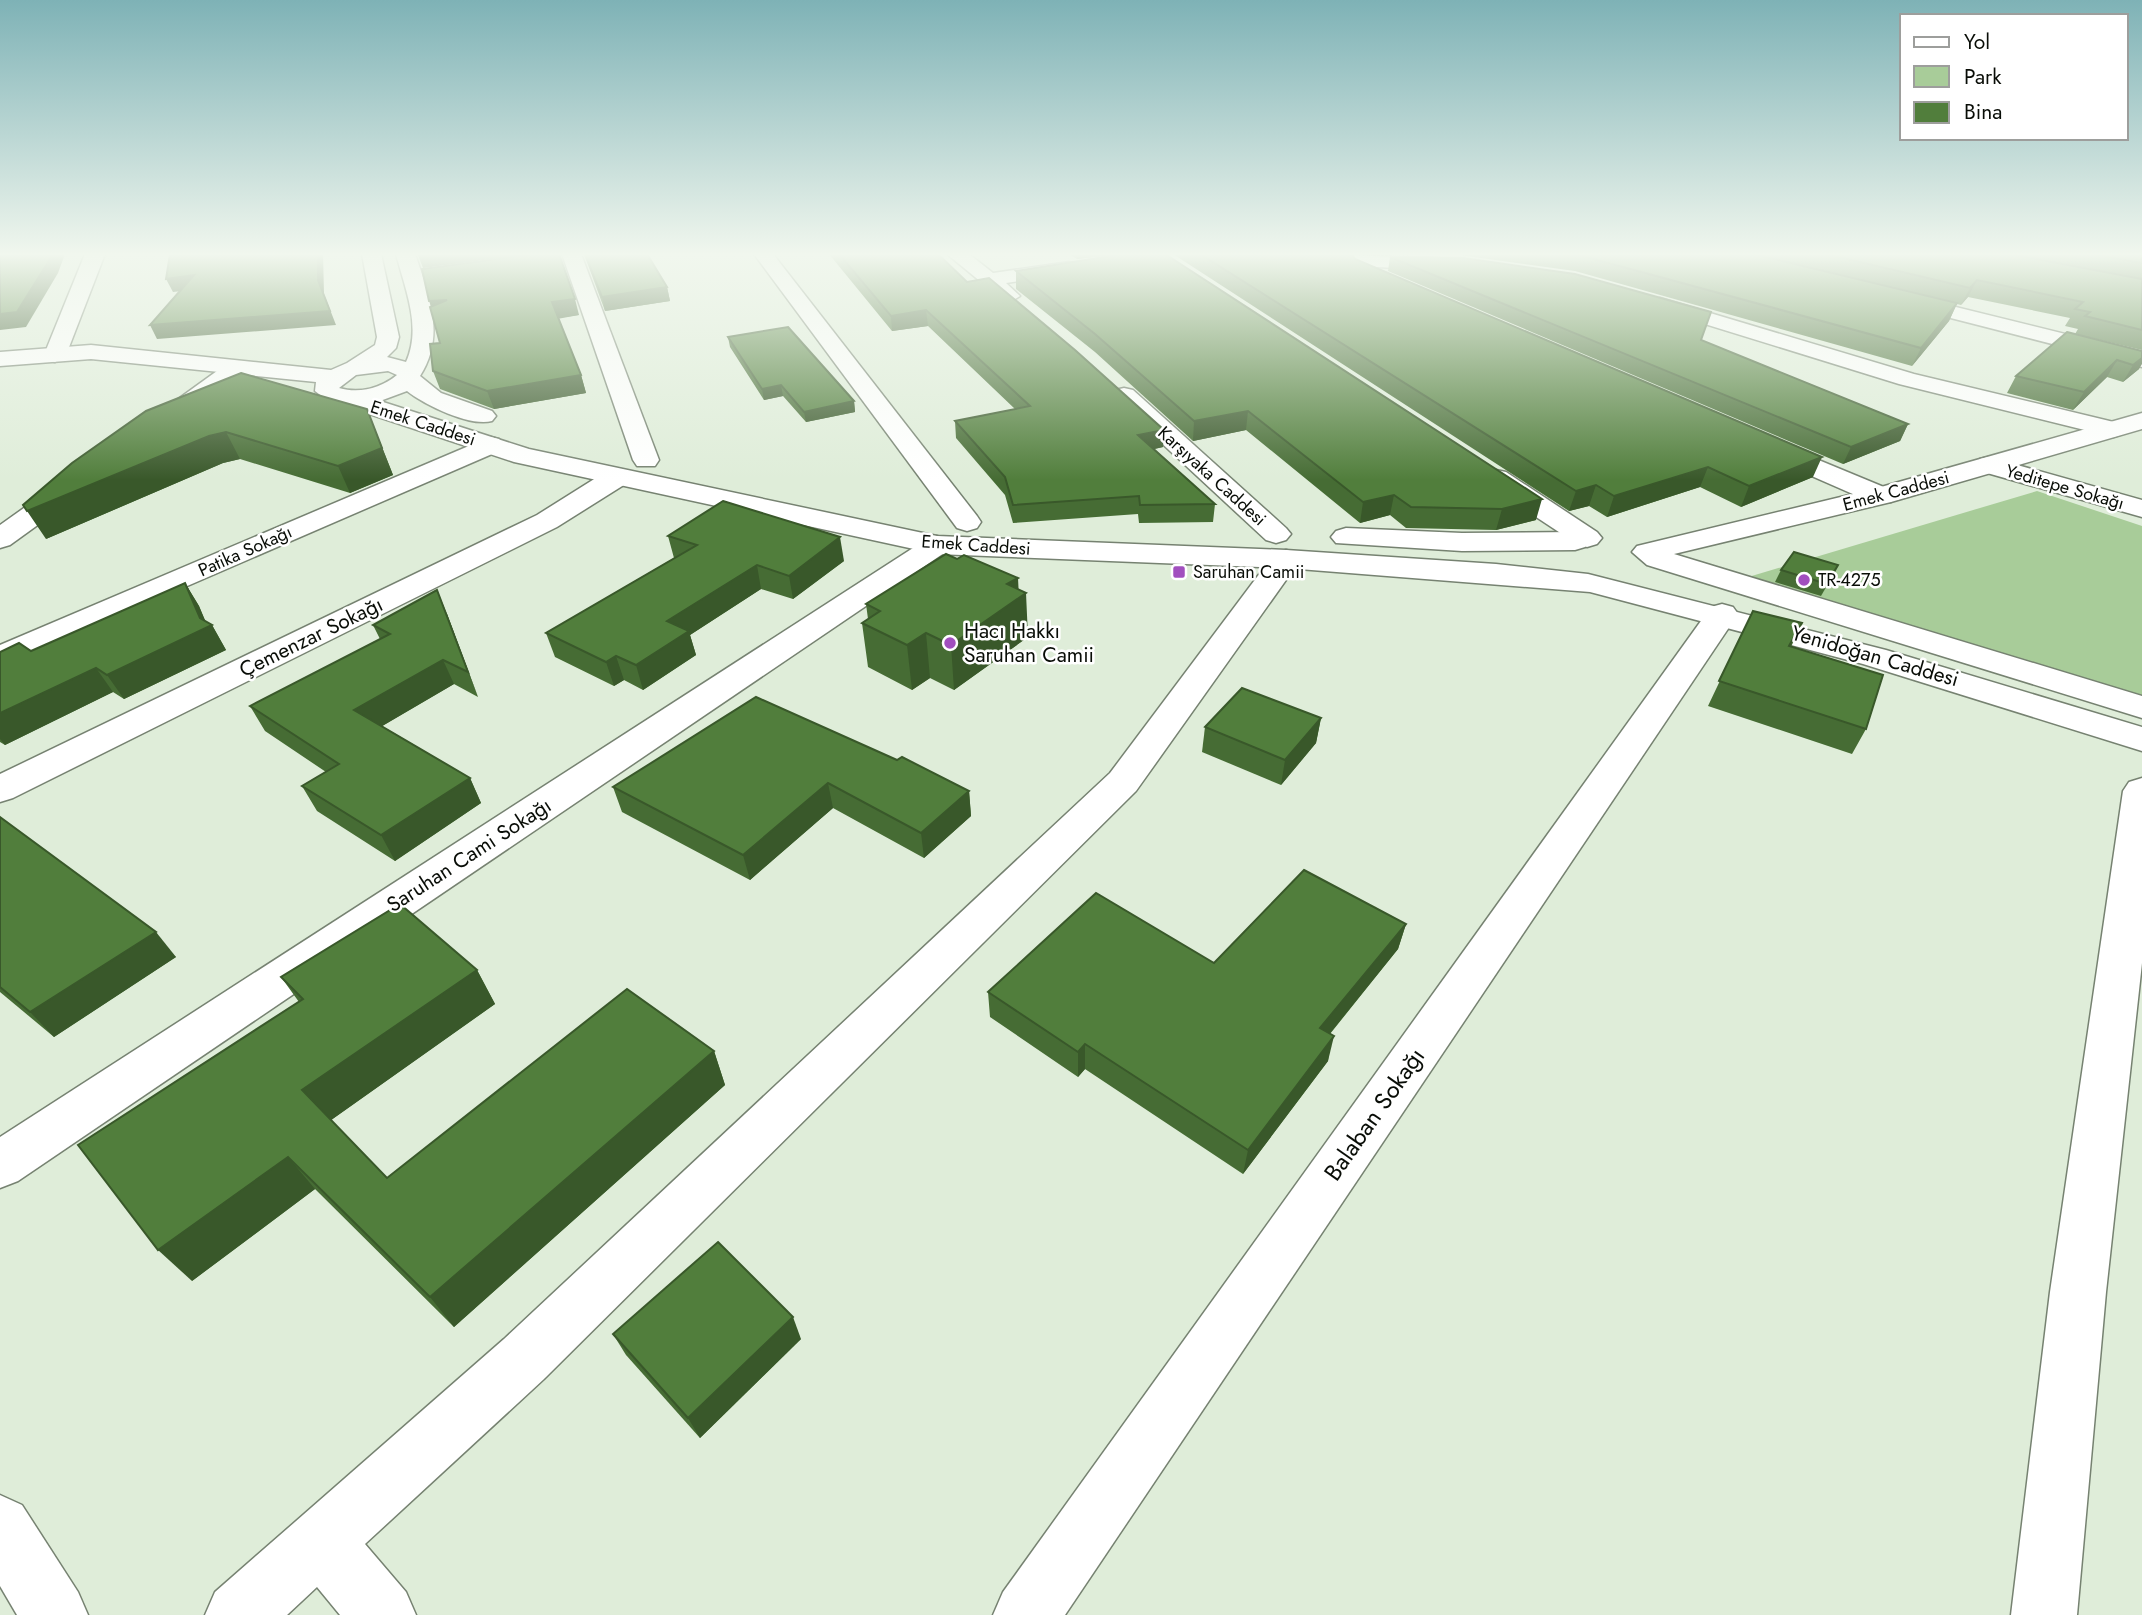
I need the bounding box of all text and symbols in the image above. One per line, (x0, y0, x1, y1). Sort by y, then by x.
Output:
legend (1900, 14, 2128, 140)
text: Yol (1964, 27, 1990, 57)
text: Park (1964, 62, 2002, 92)
text: Bina (1964, 97, 2002, 127)
street label: Emek Caddesi (367, 394, 479, 452)
street label: Karşıyaka Caddesi (1152, 420, 1272, 532)
street label: Yeditepe Sokağı (2003, 458, 2127, 516)
street label: Emek Caddesi (1840, 464, 1952, 518)
street label: Patika Sokağı (194, 519, 296, 583)
street label: Emek Caddesi (921, 528, 1031, 562)
place label: Saruhan Camii (1193, 559, 1305, 585)
marker: Saruhan Camii (1171, 564, 1187, 580)
place label: TR-4275 (1818, 567, 1881, 593)
marker: TR-4275 (1796, 572, 1812, 588)
street label: Çemenzar Sokağı (234, 589, 388, 685)
place label: Hacı Hakkı Saruhan Camii (964, 616, 1094, 670)
street label: Yenidoğan Caddesi (1788, 618, 1962, 694)
marker: Hacı Hakkı Saruhan Camii (942, 635, 958, 651)
street label: Saruhan Cami Sokağı (381, 790, 557, 920)
street label: Balaban Sokağı (1315, 1040, 1433, 1188)

